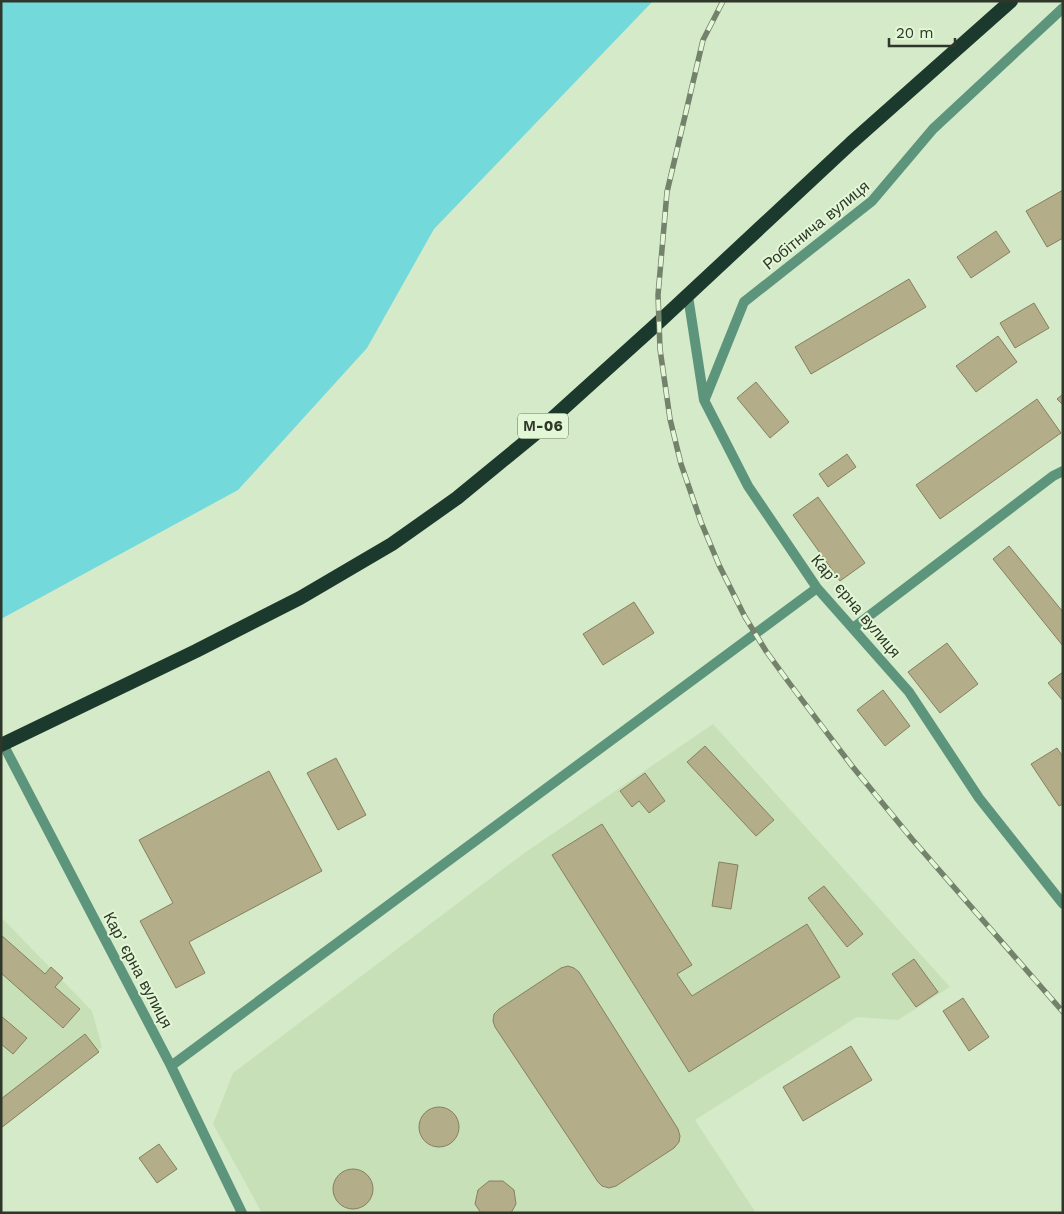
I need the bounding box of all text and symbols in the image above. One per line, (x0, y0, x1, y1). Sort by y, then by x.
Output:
scale bar (889, 15, 955, 47)
text: 20 m (896, 24, 934, 42)
street label: Робітнича вулиця (759, 176, 873, 274)
road number: М-06 (518, 414, 568, 438)
street label: Карʼєрна вулиця (807, 551, 905, 661)
street label: Карʼєрна вулиця (99, 909, 177, 1031)

